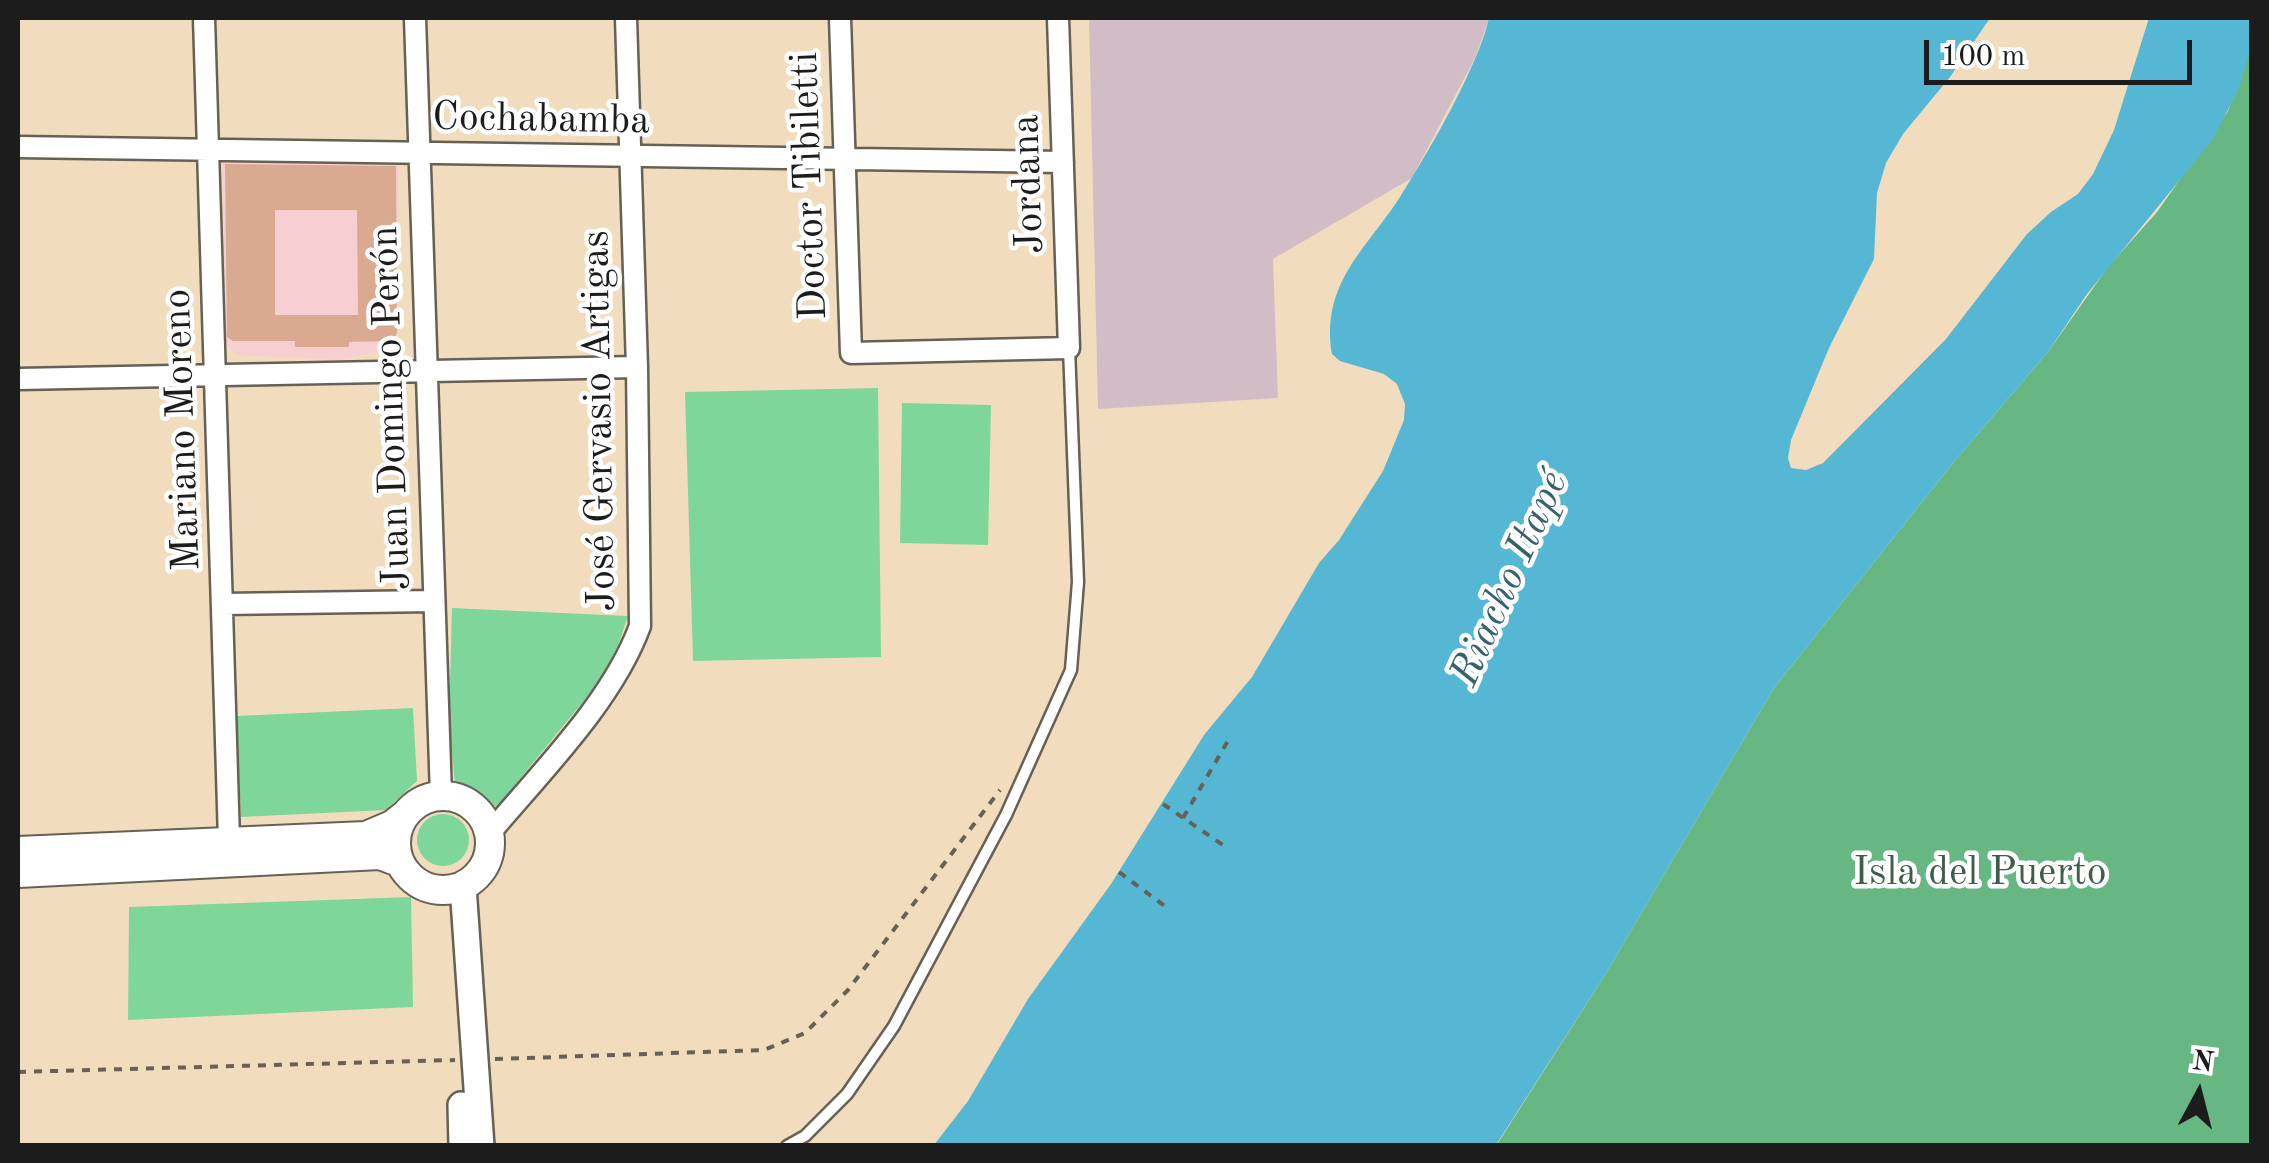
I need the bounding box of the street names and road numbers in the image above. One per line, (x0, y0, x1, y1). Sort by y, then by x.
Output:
street label: Doctor Tibiletti (781, 51, 839, 321)
street label: Cochabamba (432, 94, 650, 146)
street label: Jordana (1003, 113, 1055, 255)
street label: Juan Domingo Perón (362, 225, 422, 591)
street label: José Gervasio Artigas (573, 230, 627, 612)
street label: Mariano Moreno (154, 288, 212, 572)

